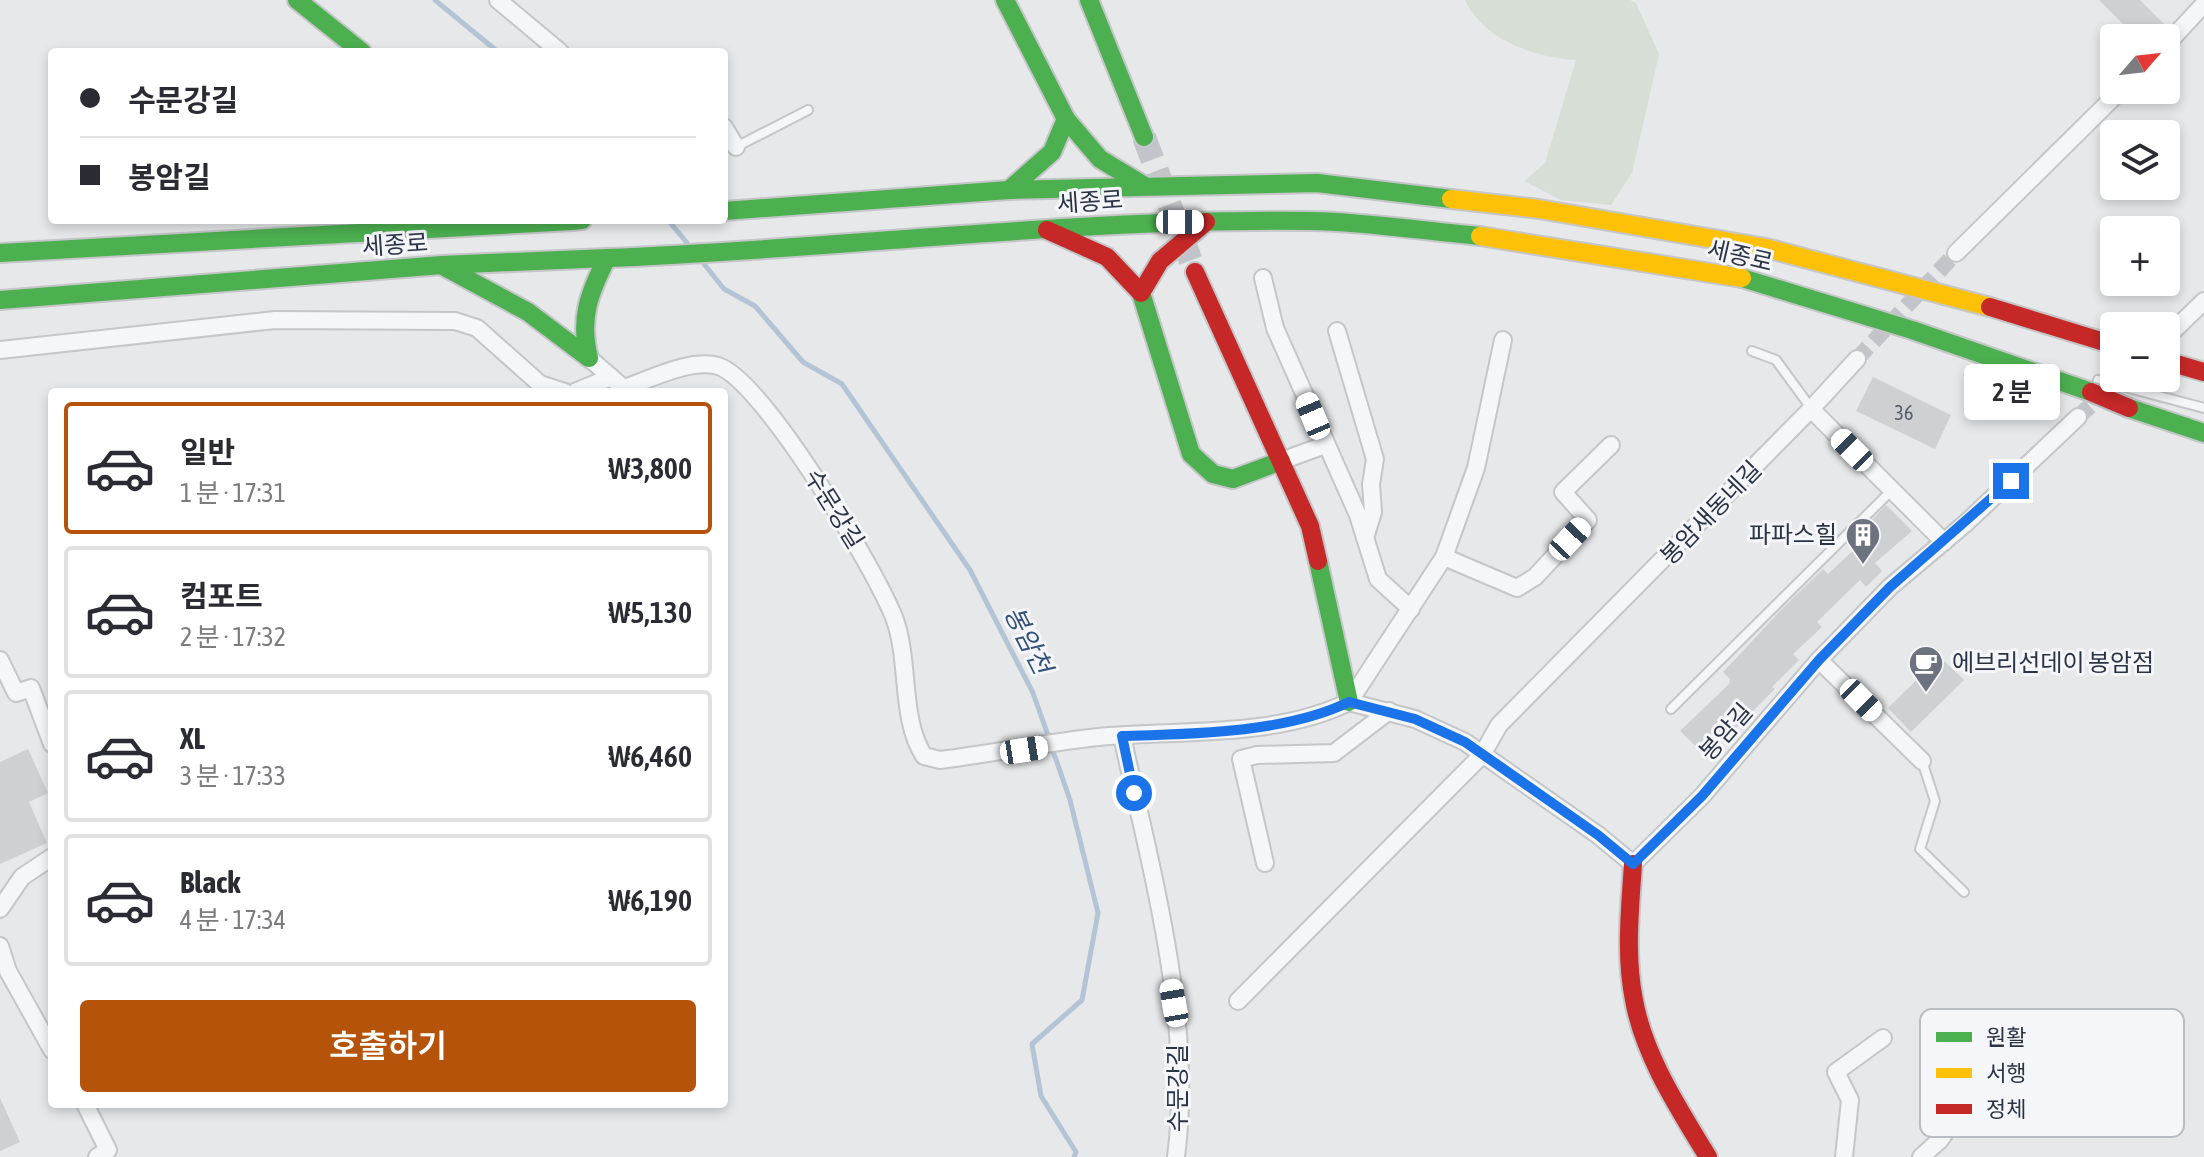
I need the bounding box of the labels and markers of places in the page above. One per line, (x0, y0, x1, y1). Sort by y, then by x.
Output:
building icon: 파파스힐 (1844, 516, 1882, 566)
place label: 파파스힐 (1749, 521, 1837, 548)
cafe icon: 에브리선데이 봉암점 (1907, 644, 1945, 694)
place label: 에브리선데이 봉암점 (1952, 649, 2154, 676)

